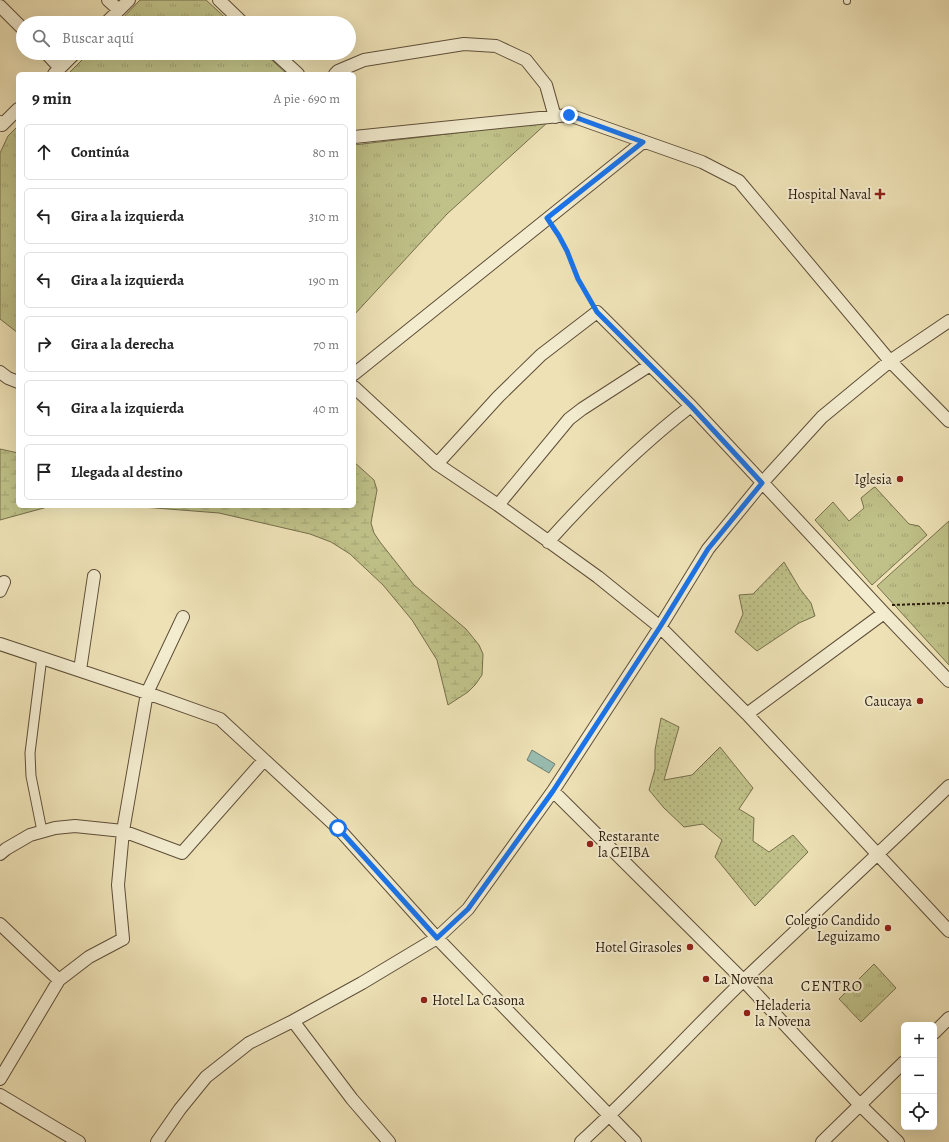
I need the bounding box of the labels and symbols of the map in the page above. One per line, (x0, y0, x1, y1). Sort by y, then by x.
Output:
route end (560, 106, 578, 124)
place label: Hospital Naval (787, 185, 872, 204)
marker: Hospital Naval (874, 188, 886, 200)
place label: Iglesia (854, 470, 892, 489)
marker: Iglesia (895, 474, 905, 484)
place label: Caucaya (865, 692, 912, 711)
marker: Caucaya (915, 696, 925, 706)
route start (329, 819, 347, 837)
place label: Restarante la CEIBA (598, 827, 660, 862)
marker: Restarante la CEIBA (585, 839, 595, 849)
place label: Colegio Candido Leguizamo (785, 911, 880, 946)
marker: Colegio Candido Leguizamo (883, 923, 893, 933)
place label: Hotel Girasoles (595, 938, 682, 957)
marker: Hotel Girasoles (685, 942, 695, 952)
place label: La Novena (714, 970, 774, 989)
marker: La Novena (701, 974, 711, 984)
district label: CENTRO (801, 976, 863, 996)
place label: Hotel La Casona (432, 991, 525, 1010)
marker: Hotel La Casona (419, 995, 429, 1005)
place label: Heladeria la Novena (755, 996, 812, 1031)
marker: Heladeria la Novena (742, 1008, 752, 1018)

